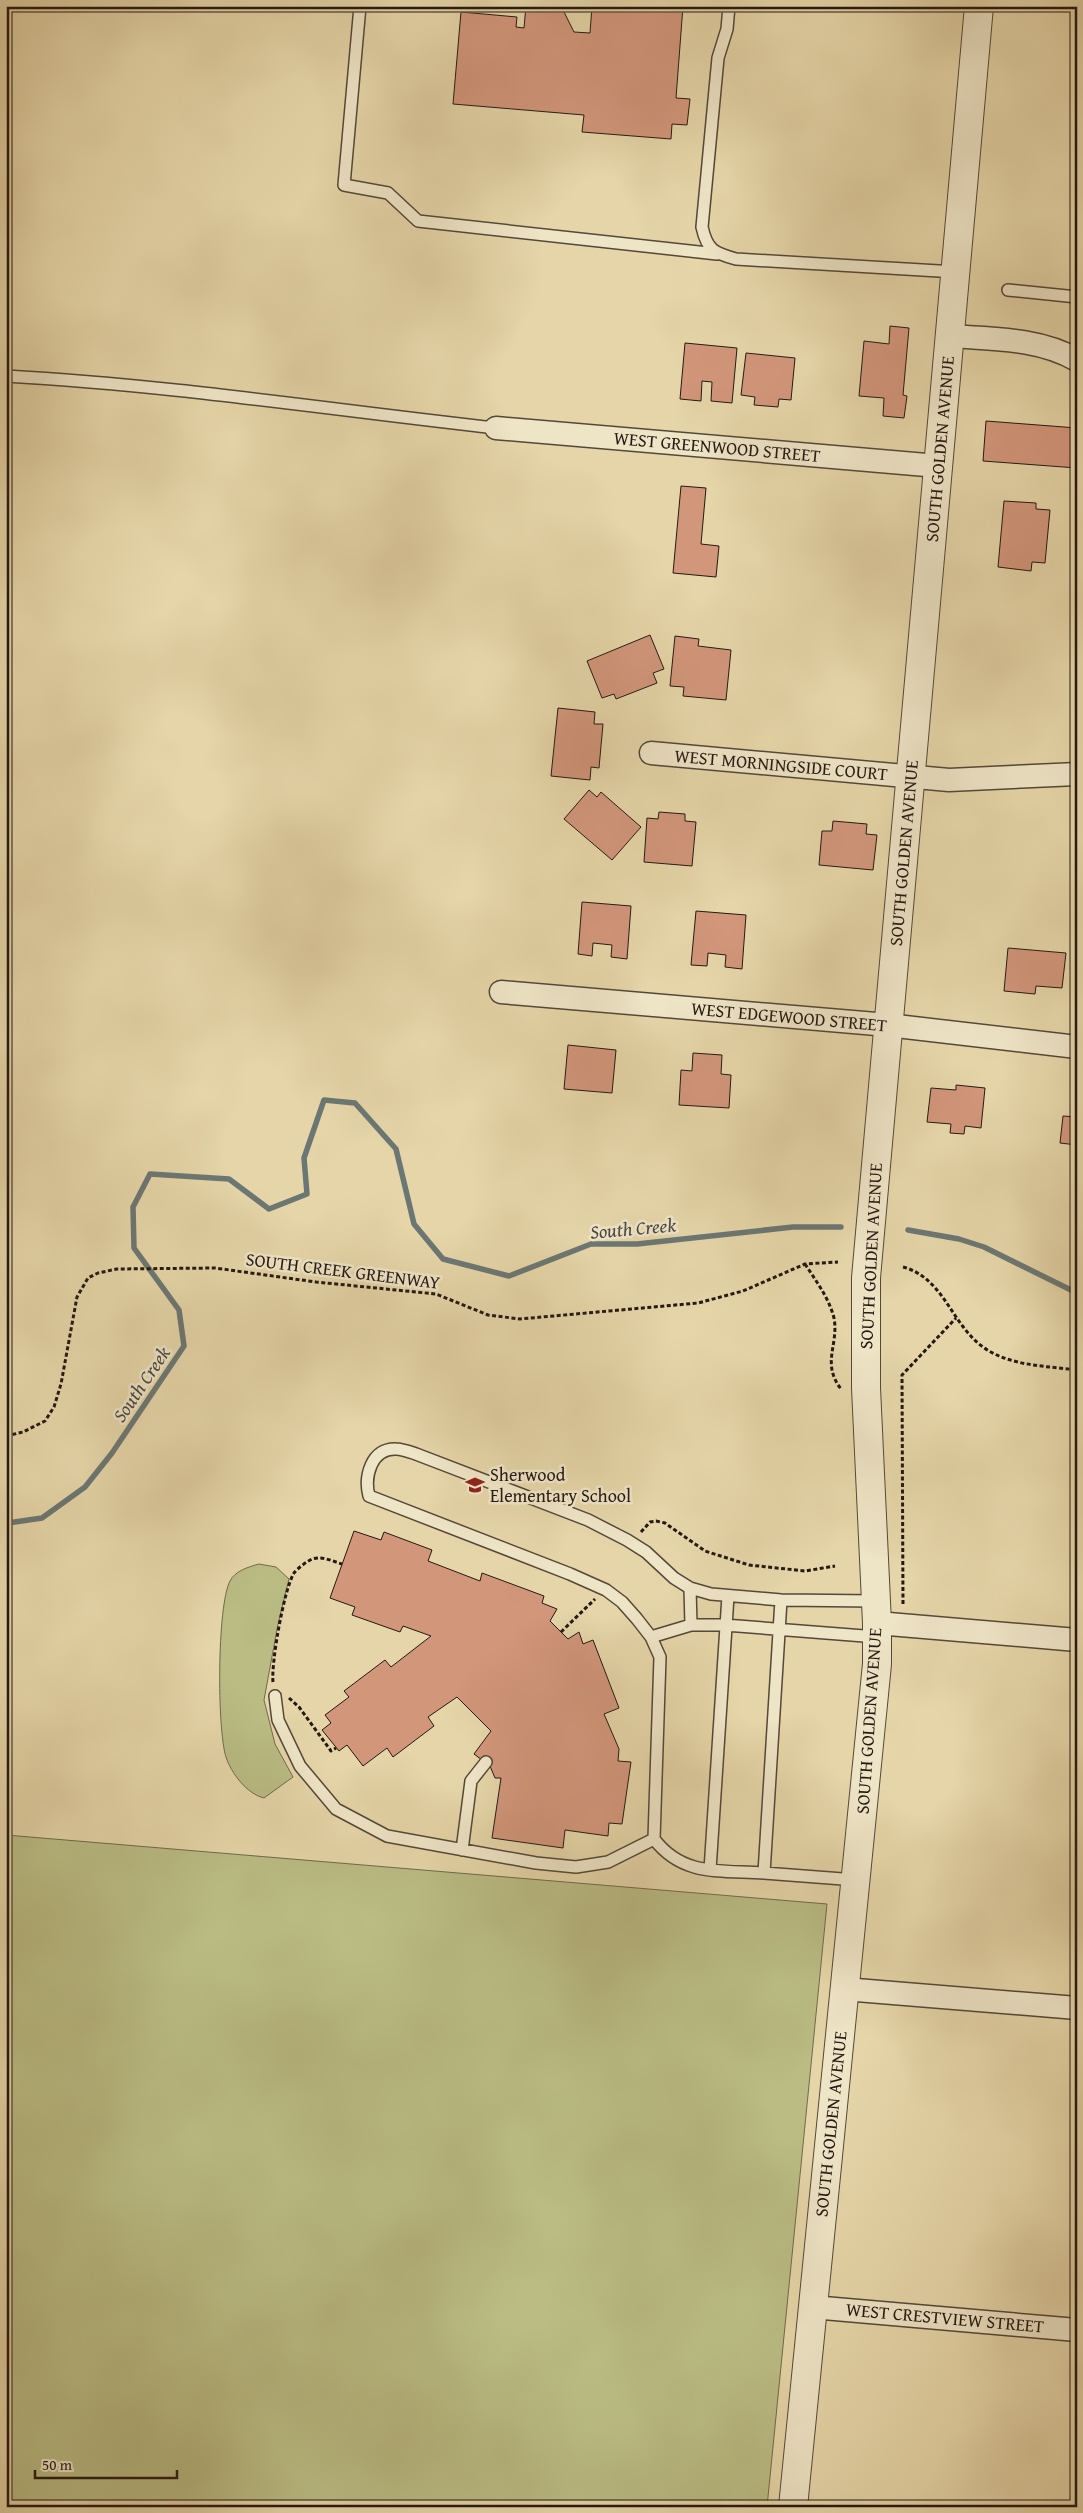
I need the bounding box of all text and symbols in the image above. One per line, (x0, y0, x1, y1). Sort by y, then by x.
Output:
street label: SOUTH GOLDEN AVENUE (918, 355, 961, 543)
street label: WEST GREENWOOD STREET (613, 424, 822, 469)
street label: WEST MORNINGSIDE COURT (673, 742, 889, 787)
street label: SOUTH GOLDEN AVENUE (882, 759, 925, 947)
street label: WEST EDGEWOOD STREET (690, 995, 888, 1039)
street label: SOUTH GOLDEN AVENUE (852, 1162, 889, 1350)
water label: South Creek (589, 1210, 677, 1246)
street label: SOUTH CREEK GREENWAY (244, 1245, 442, 1296)
water label: South Creek (105, 1340, 177, 1427)
place label: Sherwood Elementary School (490, 1461, 631, 1509)
school or university icon: Sherwood Elementary School (464, 1474, 486, 1496)
street label: SOUTH GOLDEN AVENUE (849, 1627, 888, 1815)
street label: SOUTH GOLDEN AVENUE (807, 2030, 854, 2218)
street label: WEST CRESTVIEW STREET (845, 2295, 1045, 2340)
scale bar (35, 2448, 178, 2480)
text: 50 m (42, 2454, 73, 2475)

